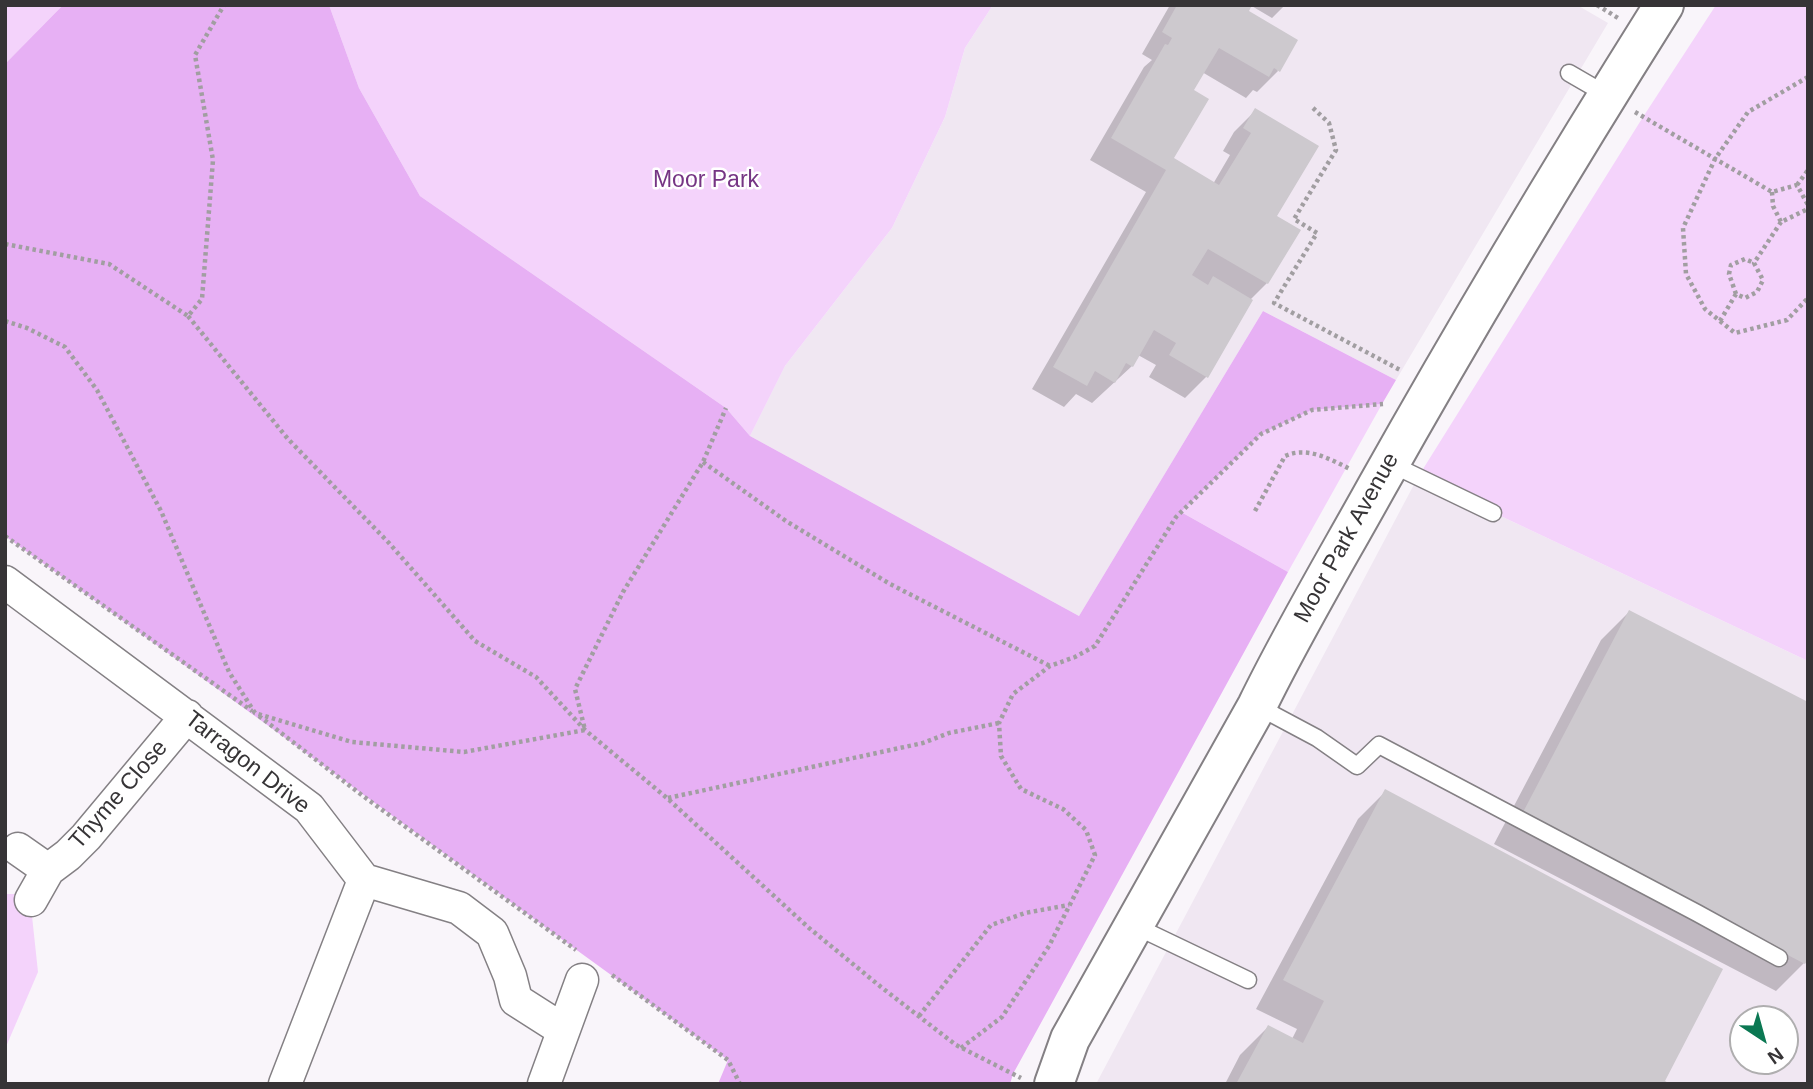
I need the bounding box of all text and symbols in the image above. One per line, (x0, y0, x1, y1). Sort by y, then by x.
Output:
park label: Moor Park (653, 167, 759, 195)
street label: Moor Park Avenue (1289, 448, 1405, 628)
street label: Tarragon Drive (179, 706, 315, 820)
street label: Thyme Close (64, 735, 174, 855)
north arrow (1729, 1005, 1799, 1075)
text: N (1764, 1043, 1787, 1068)

